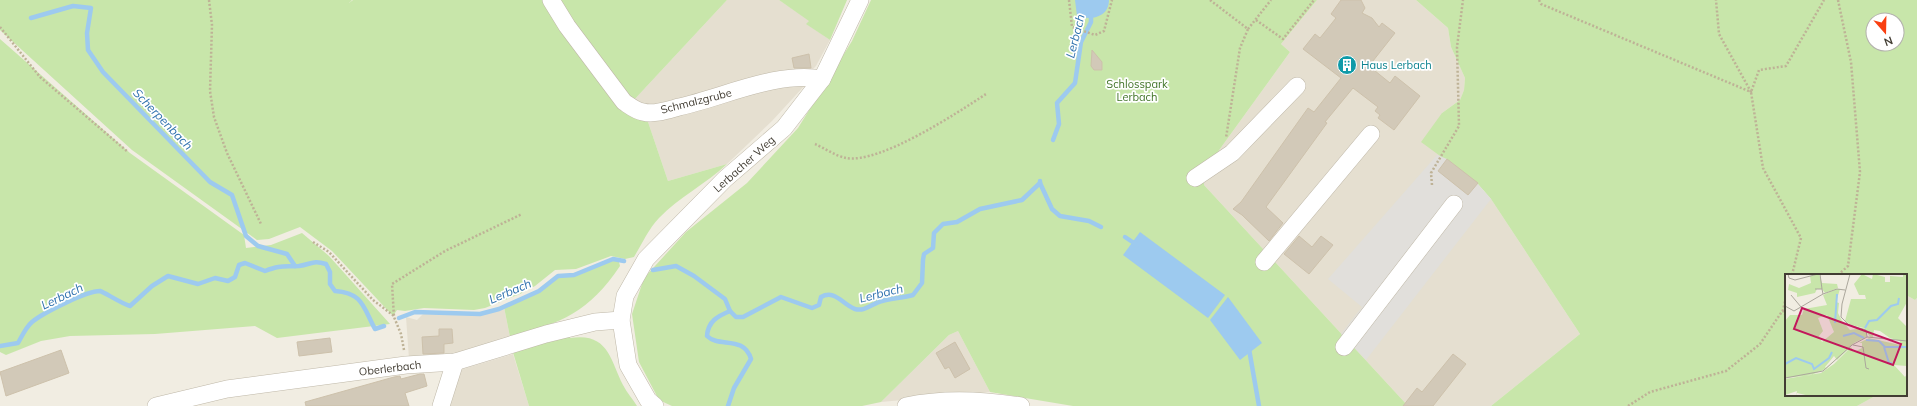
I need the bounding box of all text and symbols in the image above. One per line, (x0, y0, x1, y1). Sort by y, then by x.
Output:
water label: Lerbach (1062, 12, 1088, 60)
north arrow (1865, 12, 1905, 52)
text: N (1882, 33, 1895, 49)
building icon: Haus Lerbach (1336, 54, 1358, 76)
place label: Haus Lerbach (1361, 58, 1432, 72)
park label: Schlosspark Lerbach (1106, 77, 1168, 104)
water label: Scherpenbach (130, 85, 196, 153)
street label: Schmalzgrube (659, 85, 733, 117)
street label: Lerbacher Weg (710, 133, 778, 195)
inset map (1785, 274, 1907, 396)
water label: Lerbach (486, 275, 534, 307)
water label: Lerbach (39, 279, 85, 313)
water label: Lerbach (857, 280, 905, 306)
street label: Oberlerbach (358, 357, 422, 379)

